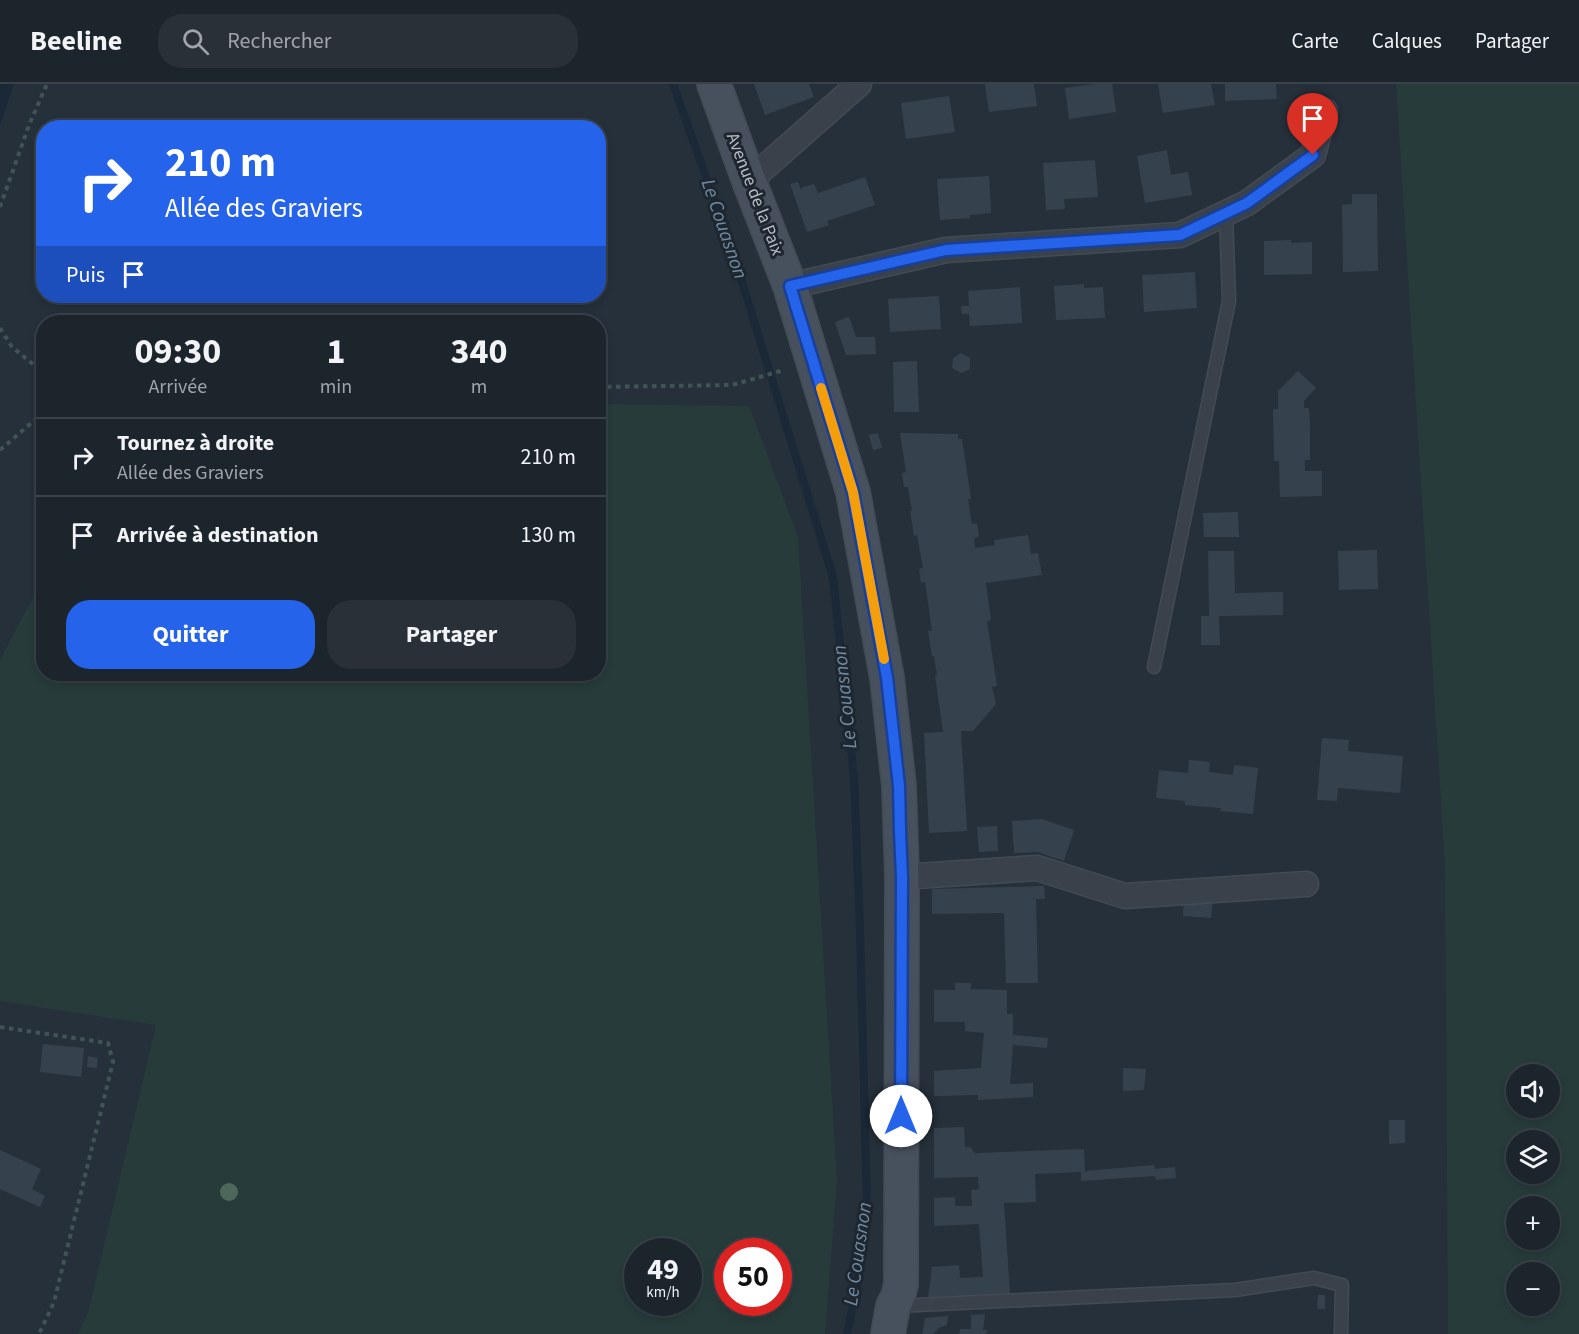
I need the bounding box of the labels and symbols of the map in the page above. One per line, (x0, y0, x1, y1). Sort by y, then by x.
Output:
pin (1287, 93, 1338, 155)
street label: Avenue de la Paix (720, 129, 790, 259)
water label: Le Couasnon (694, 175, 754, 283)
water label: Le Couasnon (826, 644, 864, 750)
position arrow (869, 1084, 933, 1148)
water label: Le Couasnon (837, 1200, 879, 1308)
speed limit sign: 50 (714, 1238, 792, 1316)

